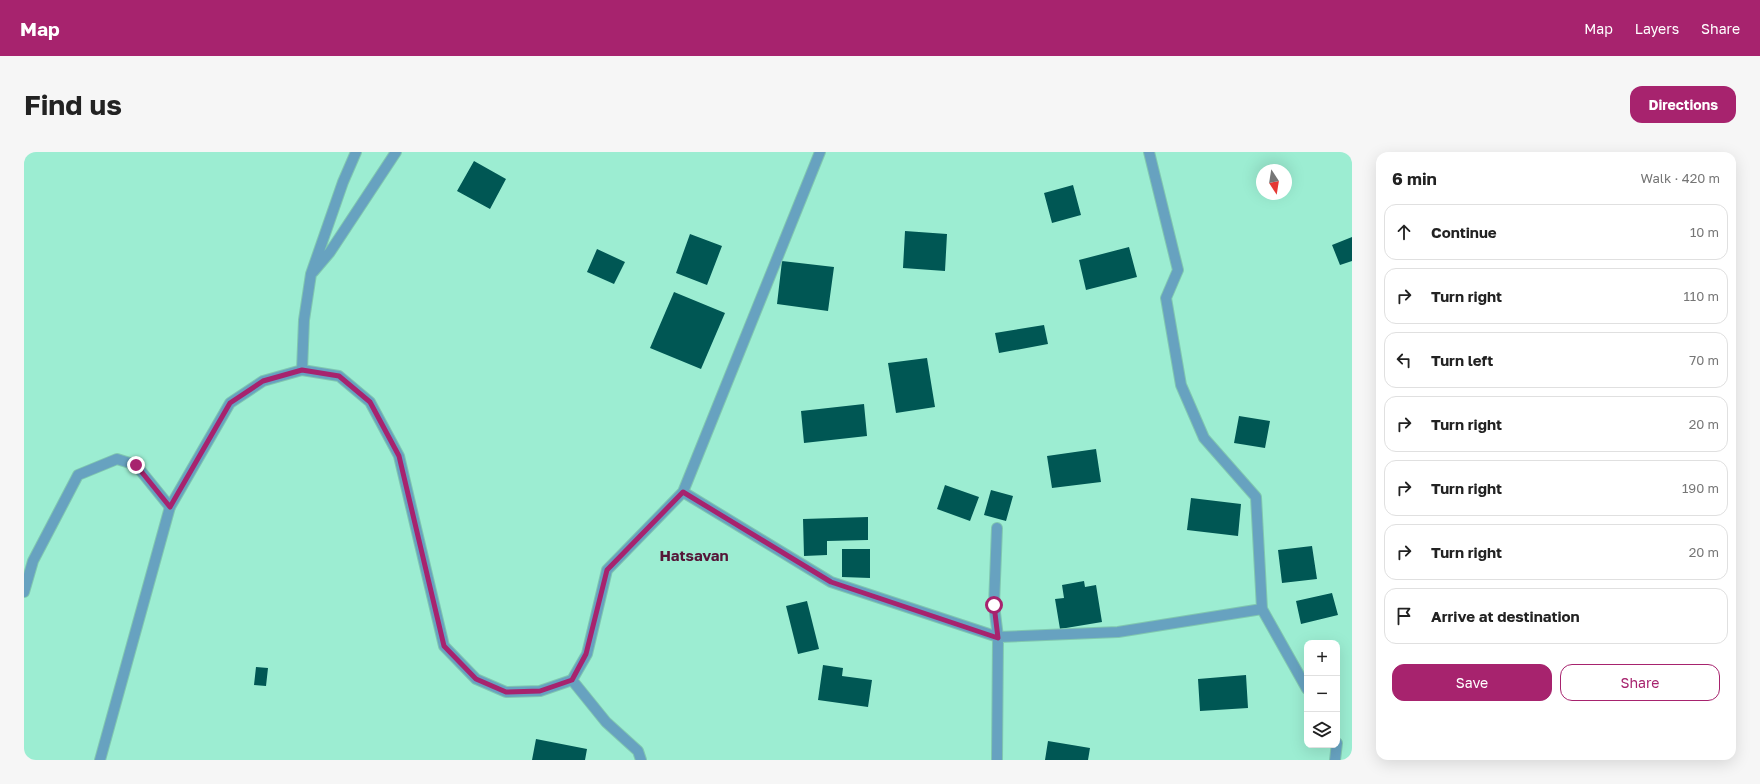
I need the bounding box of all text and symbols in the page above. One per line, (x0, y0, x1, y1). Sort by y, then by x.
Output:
text: Map (20, 17, 60, 40)
text: Map (1584, 20, 1613, 37)
text: Layers (1635, 20, 1679, 37)
text: Share (1701, 20, 1740, 37)
button: Directions (1630, 86, 1736, 123)
text: Find us (24, 88, 122, 121)
north arrow (1256, 164, 1292, 200)
text: 6 min (1392, 168, 1437, 189)
text: Walk · 420 m (1641, 170, 1720, 186)
icon: ahead (1393, 221, 1415, 243)
text: Continue (1431, 223, 1497, 241)
text: 10 m (1690, 224, 1719, 240)
icon: right (1393, 285, 1415, 307)
text: Turn right (1431, 287, 1502, 305)
text: 110 m (1684, 288, 1719, 304)
icon: left (1393, 349, 1415, 371)
text: Turn left (1431, 351, 1493, 369)
text: 70 m (1689, 352, 1719, 368)
icon: right (1393, 413, 1415, 435)
text: Turn right (1431, 415, 1502, 433)
text: 20 m (1689, 416, 1719, 432)
route end (127, 456, 145, 474)
icon: right (1393, 477, 1415, 499)
text: Turn right (1431, 479, 1502, 497)
text: 190 m (1682, 480, 1719, 496)
icon: right (1393, 541, 1415, 563)
text: Turn right (1431, 543, 1502, 561)
text: 20 m (1689, 544, 1719, 560)
district label: Hatsavan (659, 546, 729, 564)
route start (985, 596, 1003, 614)
icon: arrive (1393, 605, 1415, 627)
text: Arrive at destination (1431, 607, 1580, 625)
map controls (1304, 640, 1340, 748)
button: + (1304, 640, 1340, 676)
button: Save (1392, 664, 1552, 701)
button: Share (1560, 664, 1720, 701)
button: − (1304, 676, 1340, 712)
button: layers (1304, 712, 1340, 748)

